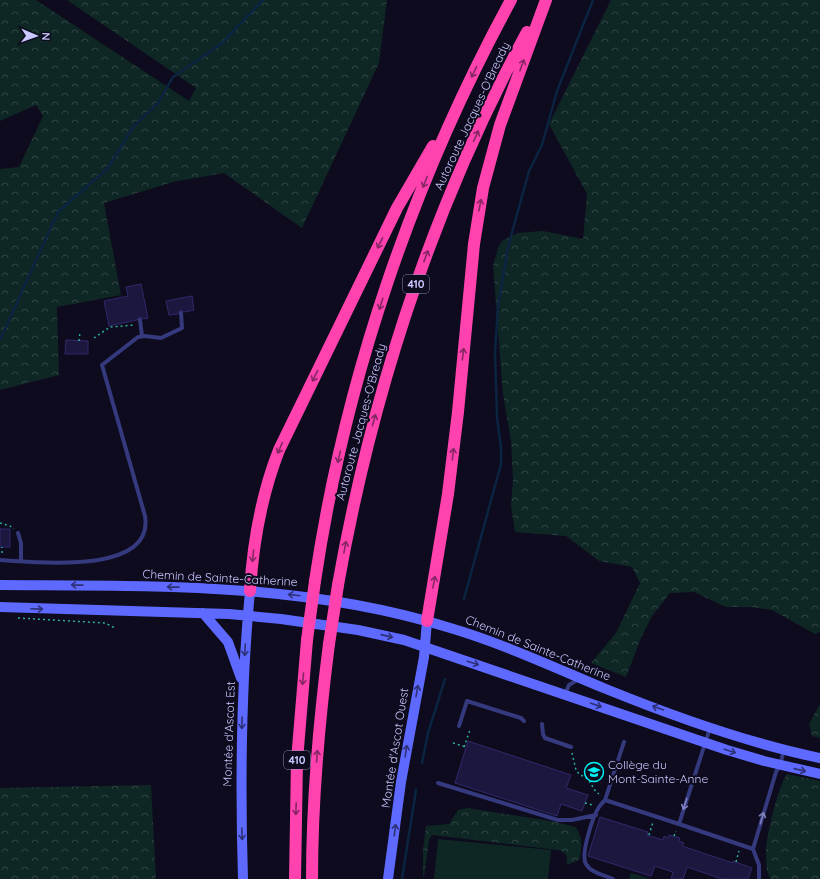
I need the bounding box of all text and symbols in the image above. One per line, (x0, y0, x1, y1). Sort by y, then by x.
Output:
north arrow (16, 16, 56, 56)
text: N (39, 32, 53, 41)
street label: Autoroute Jacques-O'Bready (431, 39, 513, 192)
one-way arrow (519, 59, 527, 71)
one-way arrow (470, 66, 477, 78)
one-way arrow (473, 130, 480, 142)
one-way arrow (421, 176, 429, 188)
one-way arrow (476, 199, 484, 212)
one-way arrow (376, 237, 383, 249)
one-way arrow (423, 251, 431, 263)
road number: 410 (403, 275, 429, 293)
one-way arrow (377, 297, 384, 310)
street label: Autoroute Jacques-O'Bready (332, 342, 389, 502)
one-way arrow (460, 348, 467, 361)
one-way arrow (311, 369, 318, 381)
one-way arrow (371, 414, 378, 427)
one-way arrow (276, 442, 283, 454)
one-way arrow (449, 448, 457, 461)
one-way arrow (335, 450, 343, 463)
one-way arrow (341, 541, 349, 554)
one-way arrow (249, 549, 257, 562)
street label: Chemin de Sainte-Catherine (142, 566, 298, 589)
one-way arrow (430, 576, 438, 589)
one-way arrow (71, 581, 84, 589)
one-way arrow (167, 584, 180, 591)
one-way arrow (288, 591, 301, 599)
one-way arrow (30, 605, 43, 613)
street label: Chemin de Sainte-Catherine (463, 612, 613, 684)
one-way arrow (380, 633, 393, 641)
one-way arrow (242, 643, 249, 656)
one-way arrow (466, 660, 479, 667)
one-way arrow (300, 672, 307, 685)
street label: Montée d'Ascot Est (219, 681, 238, 787)
one-way arrow (413, 685, 421, 698)
street label: Montée d'Ascot Ouest (378, 687, 411, 809)
one-way arrow (590, 701, 602, 709)
one-way arrow (652, 704, 664, 712)
one-way arrow (238, 716, 246, 729)
one-way arrow (403, 745, 411, 758)
one-way arrow (724, 747, 736, 755)
one-way arrow (313, 750, 320, 763)
road number: 410 (284, 751, 310, 769)
place label: Collège du Mont-Sainte-Anne (608, 757, 708, 786)
school or university icon: Collège du Mont-Sainte-Anne (583, 761, 605, 783)
one-way arrow (793, 766, 806, 774)
one-way arrow (681, 798, 688, 811)
one-way arrow (292, 802, 299, 815)
one-way arrow (759, 812, 766, 825)
one-way arrow (391, 824, 398, 837)
one-way arrow (238, 827, 245, 840)

